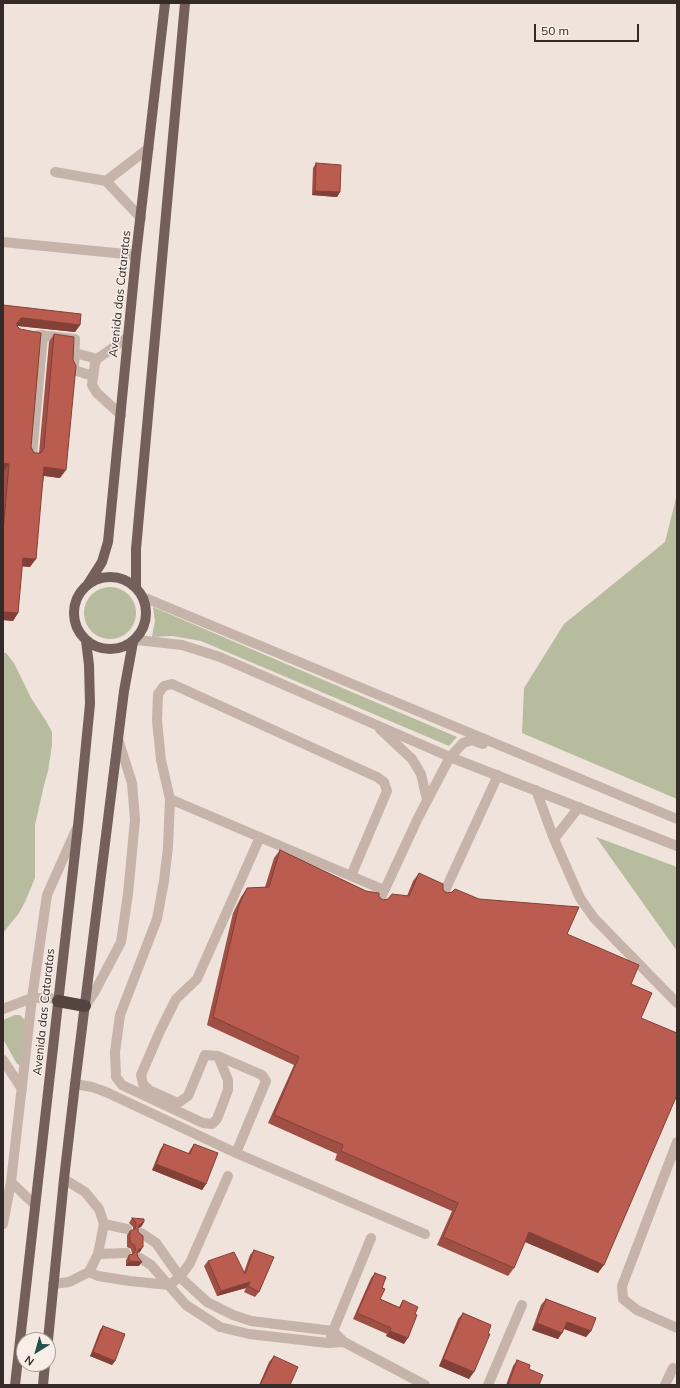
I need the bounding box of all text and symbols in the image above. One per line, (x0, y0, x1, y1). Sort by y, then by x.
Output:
scale bar (536, 16, 641, 42)
text: 50 m (541, 23, 569, 38)
street label: Avenida das Cataratas (106, 230, 134, 358)
street label: Avenida das Cataratas (30, 948, 58, 1076)
north arrow (16, 1332, 56, 1372)
text: N (22, 1353, 37, 1369)

